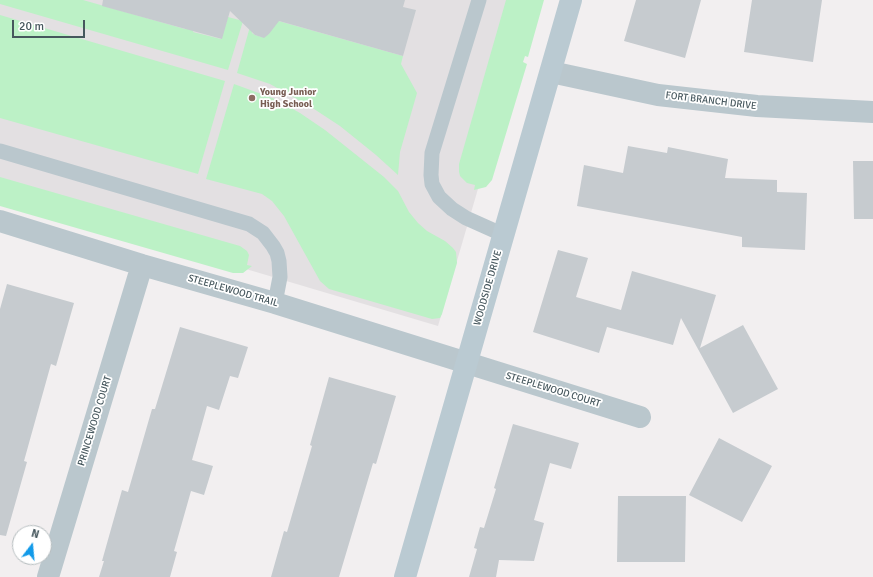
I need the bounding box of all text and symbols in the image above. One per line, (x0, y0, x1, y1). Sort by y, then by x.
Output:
scale bar (14, 12, 87, 38)
text: 20 m (19, 19, 44, 34)
place label: Young Junior High School (260, 86, 316, 110)
street label: FORT BRANCH DRIVE (665, 89, 757, 113)
marker: Young Junior High School (247, 93, 257, 103)
street label: WOODSIDE DRIVE (472, 249, 504, 327)
street label: STEEPLEWOOD TRAIL (186, 272, 280, 310)
street label: STEEPLEWOOD COURT (504, 370, 602, 410)
street label: PRINCEWOOD COURT (76, 375, 114, 467)
north arrow (12, 525, 52, 565)
text: N (30, 527, 41, 541)

